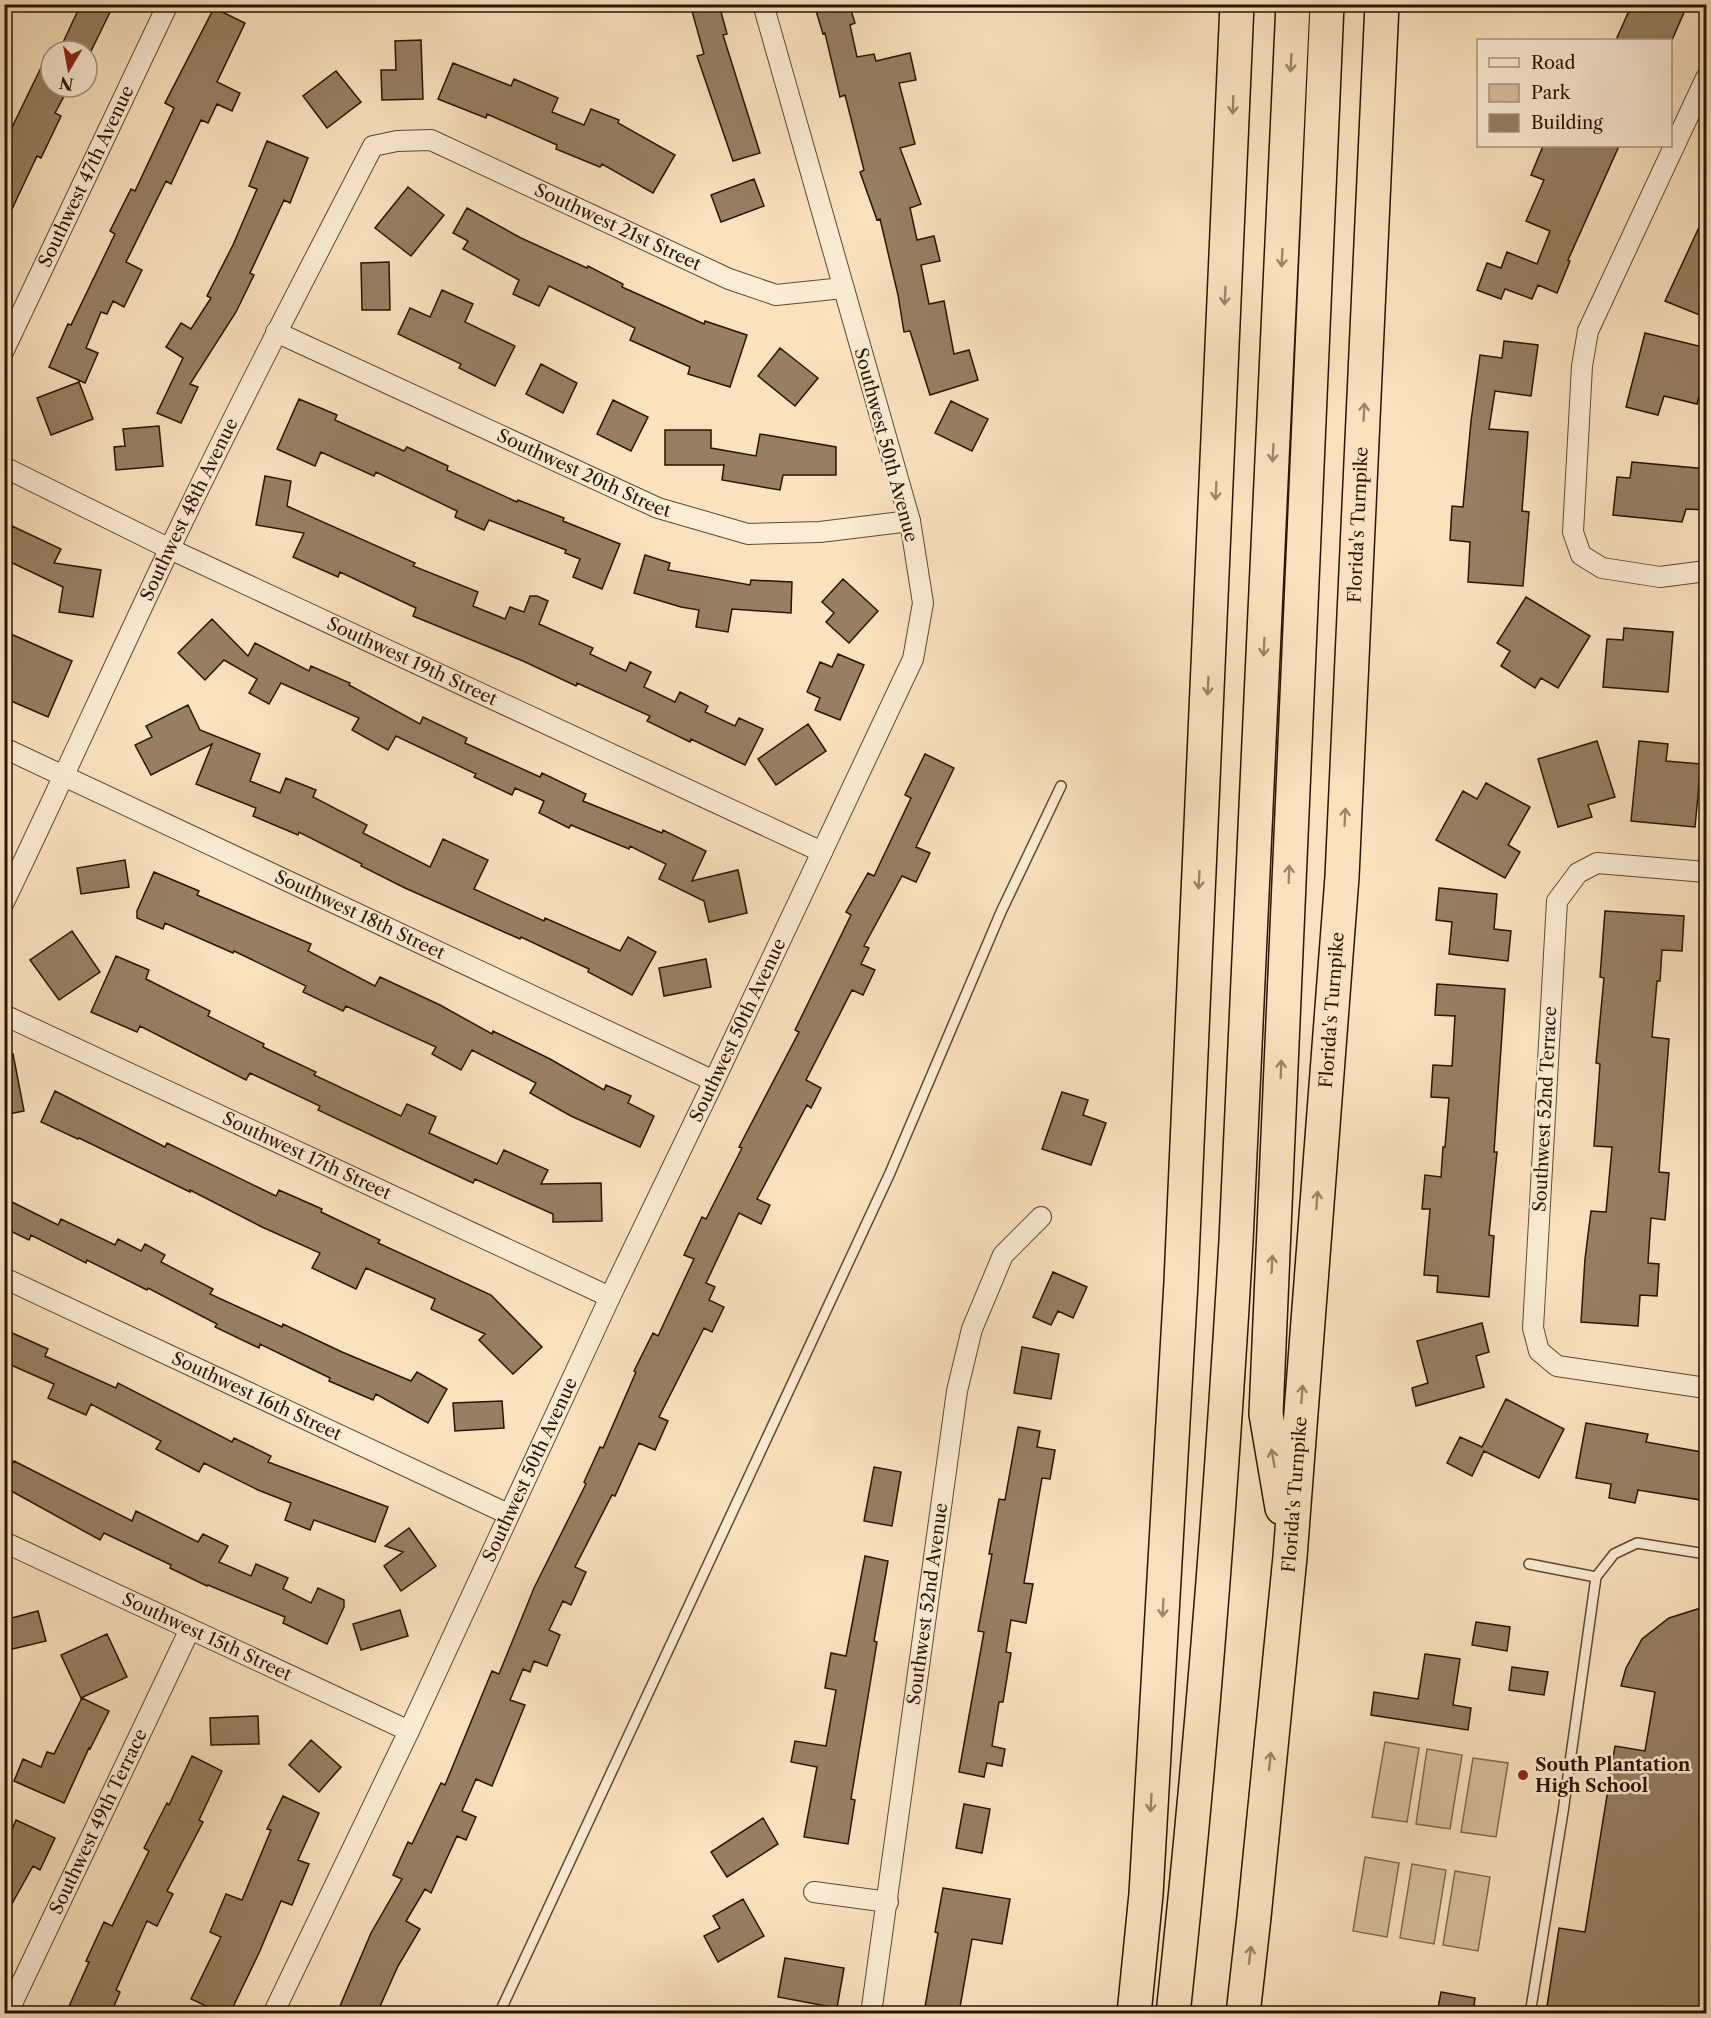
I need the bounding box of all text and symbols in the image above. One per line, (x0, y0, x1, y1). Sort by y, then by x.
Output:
north arrow (39, 39, 99, 99)
legend (1477, 39, 1672, 147)
one-way arrow (1285, 52, 1296, 72)
text: Road (1531, 52, 1576, 74)
text: N (58, 73, 75, 95)
street label: Southwest 47th Avenue (34, 82, 139, 271)
text: Park (1531, 82, 1572, 104)
one-way arrow (1228, 94, 1239, 114)
text: Building (1531, 112, 1603, 134)
street label: Southwest 21st Street (531, 179, 705, 276)
one-way arrow (1276, 247, 1287, 267)
one-way arrow (1219, 286, 1231, 306)
street label: Southwest 50th Avenue (849, 345, 923, 545)
one-way arrow (1358, 403, 1369, 423)
street label: Southwest 48th Avenue (136, 414, 243, 604)
street label: Southwest 20th Street (494, 424, 674, 522)
one-way arrow (1267, 442, 1278, 462)
street label: Florida's Turnpike (1344, 446, 1373, 603)
one-way arrow (1211, 480, 1222, 500)
street label: Southwest 19th Street (323, 612, 501, 711)
one-way arrow (1258, 637, 1269, 657)
one-way arrow (1202, 675, 1213, 695)
one-way arrow (1339, 807, 1350, 827)
one-way arrow (1284, 865, 1295, 885)
street label: Southwest 18th Street (271, 866, 449, 964)
one-way arrow (1194, 870, 1205, 890)
street label: Florida's Turnpike (1315, 931, 1349, 1089)
street label: Southwest 50th Avenue (685, 935, 791, 1126)
street label: Southwest 52nd Terrace (1529, 1006, 1561, 1212)
one-way arrow (1275, 1059, 1286, 1079)
street label: Southwest 17th Street (219, 1107, 395, 1205)
one-way arrow (1312, 1190, 1323, 1210)
one-way arrow (1267, 1254, 1278, 1274)
street label: Southwest 16th Street (168, 1347, 346, 1446)
street label: Southwest 50th Avenue (478, 1374, 582, 1565)
one-way arrow (1297, 1385, 1308, 1405)
street label: Florida's Turnpike (1277, 1416, 1312, 1574)
one-way arrow (1267, 1449, 1278, 1468)
street label: Southwest 52nd Avenue (903, 1501, 952, 1706)
street label: Southwest 15th Street (119, 1588, 296, 1686)
one-way arrow (1157, 1597, 1168, 1617)
street label: Southwest 49th Terrace (45, 1725, 152, 1918)
one-way arrow (1265, 1752, 1276, 1772)
place label: South Plantation High School (1535, 1754, 1691, 1797)
marker: South Plantation High School (1516, 1768, 1530, 1782)
one-way arrow (1145, 1792, 1156, 1812)
one-way arrow (1244, 1946, 1255, 1966)

